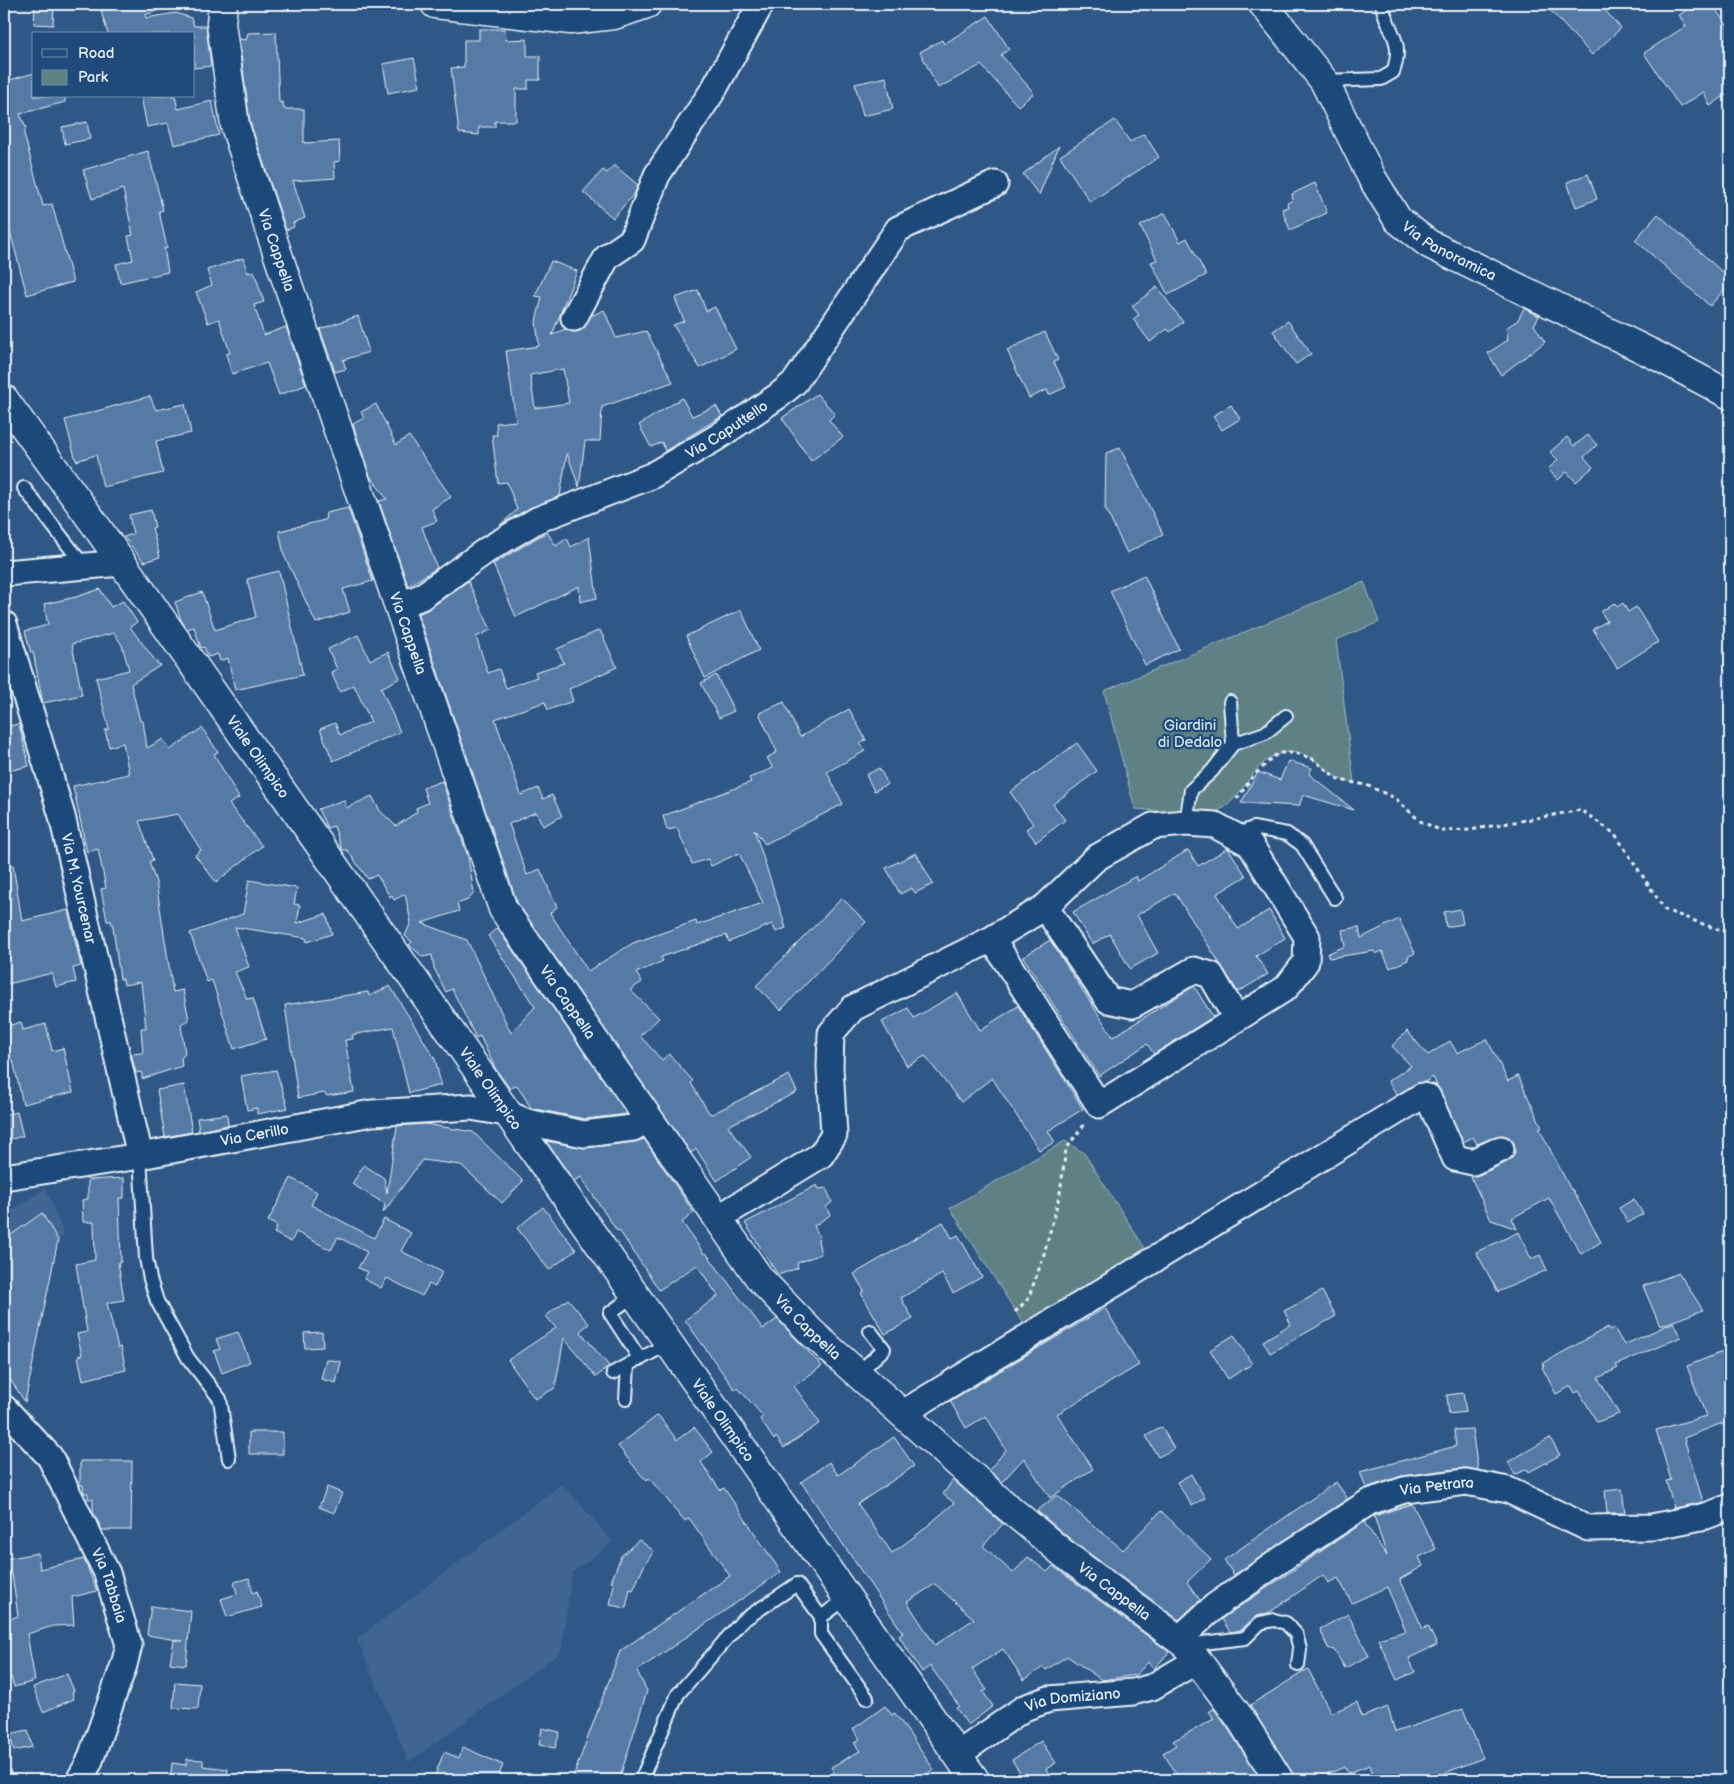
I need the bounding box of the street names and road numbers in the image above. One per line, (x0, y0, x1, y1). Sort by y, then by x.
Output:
street label: Via Cappella (253, 207, 299, 294)
street label: Via Panoramica (1398, 217, 1499, 286)
street label: Via Caputtello (682, 397, 772, 464)
street label: Via Cappella (385, 590, 431, 677)
street label: Viale Olimpico (222, 712, 293, 802)
street label: Via M. Yourcenar (56, 831, 100, 946)
street label: Via Cappella (535, 962, 600, 1043)
street label: Viale Olimpico (454, 1044, 526, 1134)
street label: Via Cerillo (219, 1120, 290, 1151)
street label: Via Cappella (770, 1291, 845, 1364)
street label: Viale Olimpico (687, 1375, 758, 1466)
street label: Via Petrara (1399, 1473, 1476, 1500)
street label: Via Tabbaia (86, 1545, 131, 1625)
street label: Via Cappella (1074, 1559, 1154, 1625)
street label: Via Domiziano (1023, 1684, 1122, 1717)

